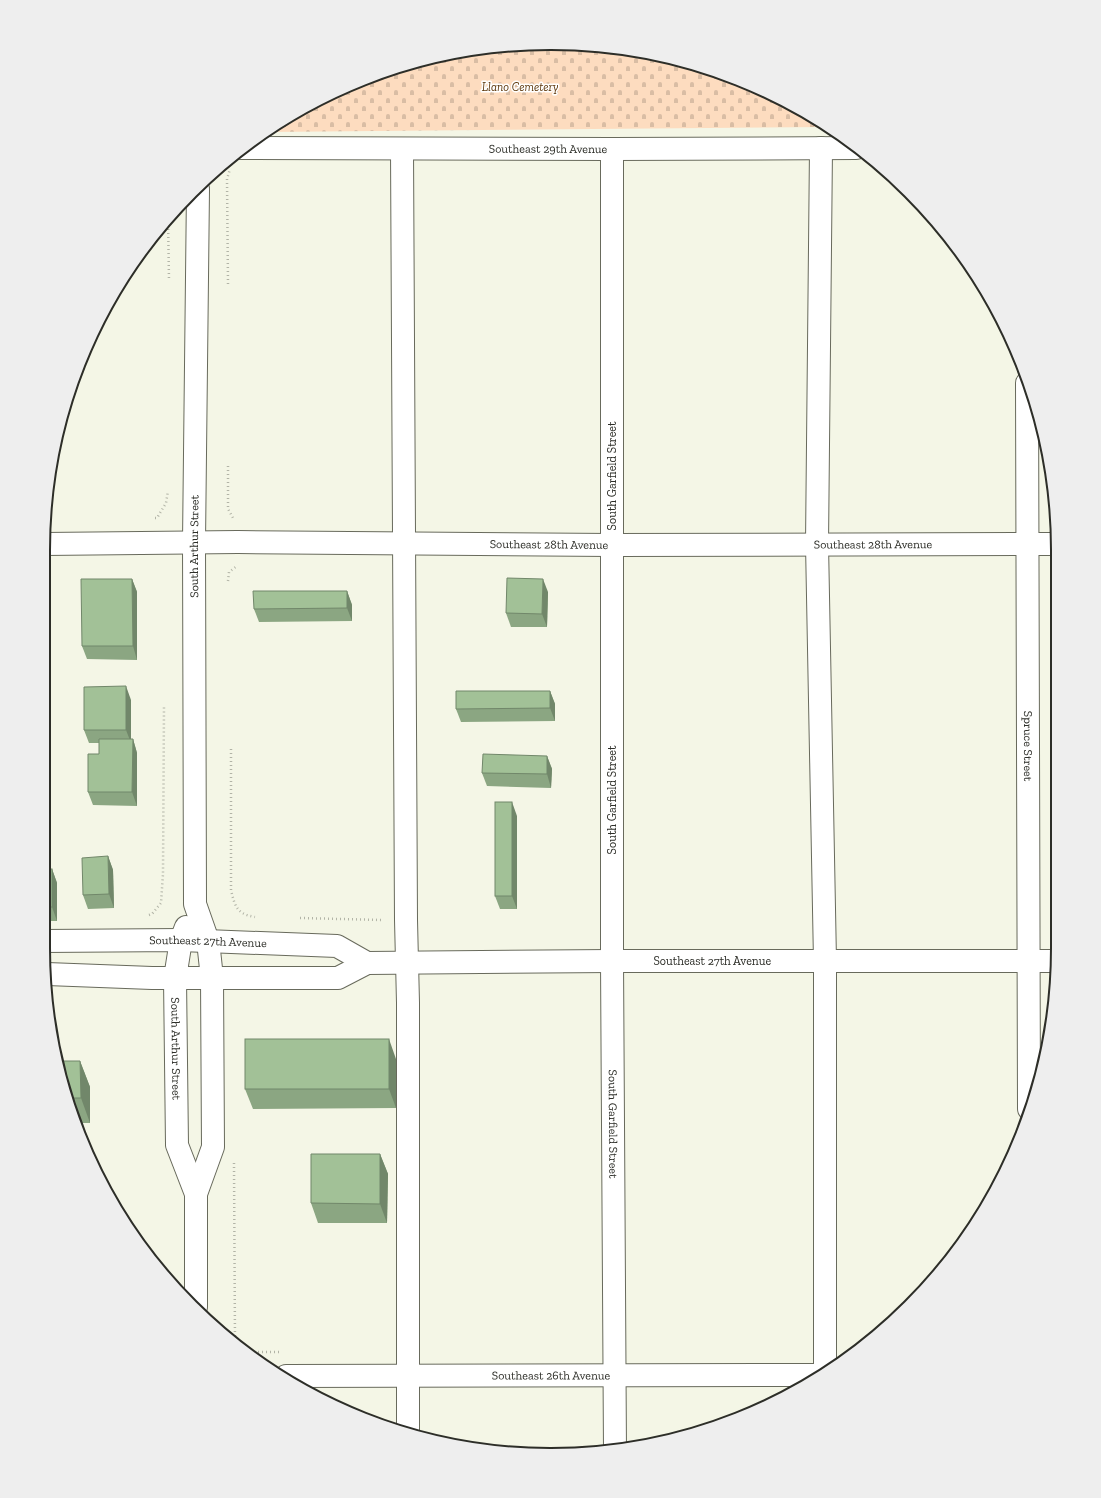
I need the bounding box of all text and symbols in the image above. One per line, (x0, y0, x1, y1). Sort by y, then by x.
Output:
park label: Llano Cemetery (482, 80, 559, 94)
street label: Southeast 29th Avenue (489, 142, 608, 156)
street label: South Garfield Street (605, 421, 619, 530)
street label: South Arthur Street (187, 494, 202, 598)
street label: Southeast 28th Avenue (490, 537, 609, 552)
street label: Southeast 28th Avenue (814, 537, 933, 552)
street label: Spruce Street (1021, 711, 1035, 782)
street label: South Garfield Street (605, 745, 619, 854)
street label: Southeast 27th Avenue (149, 933, 267, 950)
street label: Southeast 27th Avenue (653, 954, 771, 968)
street label: South Arthur Street (168, 997, 183, 1101)
street label: South Garfield Street (606, 1070, 620, 1179)
street label: Southeast 26th Avenue (492, 1368, 611, 1383)

